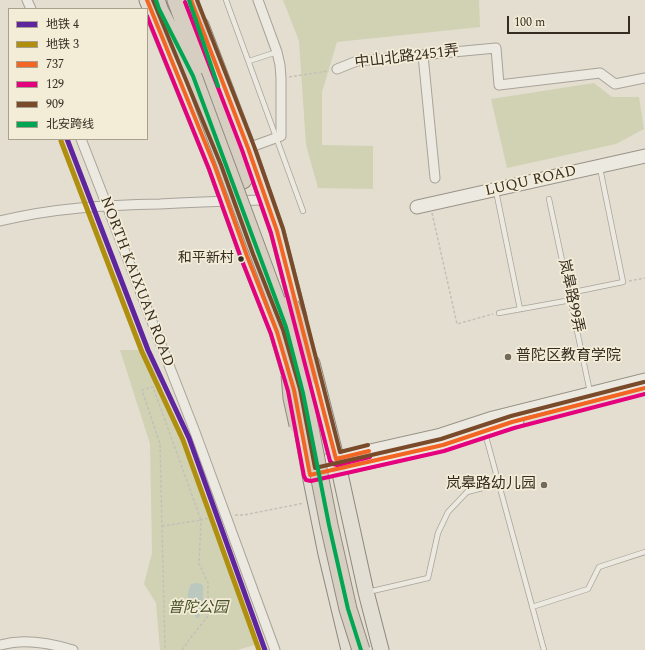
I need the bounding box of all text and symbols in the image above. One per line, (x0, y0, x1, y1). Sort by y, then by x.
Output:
legend (8, 8, 148, 140)
scale bar (509, 8, 632, 34)
text: 100 m (514, 13, 545, 32)
text: 地铁 4 (46, 15, 79, 34)
text: 地铁 3 (46, 35, 79, 54)
street label: 中山北路2451弄 (354, 43, 460, 73)
text: 737 (46, 55, 64, 74)
text: 129 (46, 75, 64, 94)
text: 909 (46, 95, 64, 114)
text: 北安跨线 (46, 115, 94, 134)
street label: LUQU ROAD (484, 163, 578, 201)
street label: NORTH KAIXUAN ROAD (95, 194, 177, 370)
place label: 和平新村 (178, 251, 234, 267)
marker: 和平新村 (236, 254, 246, 264)
street label: 岚皋路99弄 (553, 257, 587, 335)
place label: 普陀区教育学院 (516, 348, 621, 366)
marker: 普陀区教育学院 (503, 352, 513, 362)
place label: 岚皋路幼儿园 (446, 476, 536, 494)
marker: 岚皋路幼儿园 (539, 480, 549, 490)
park label: 普陀公园 (168, 600, 228, 618)

